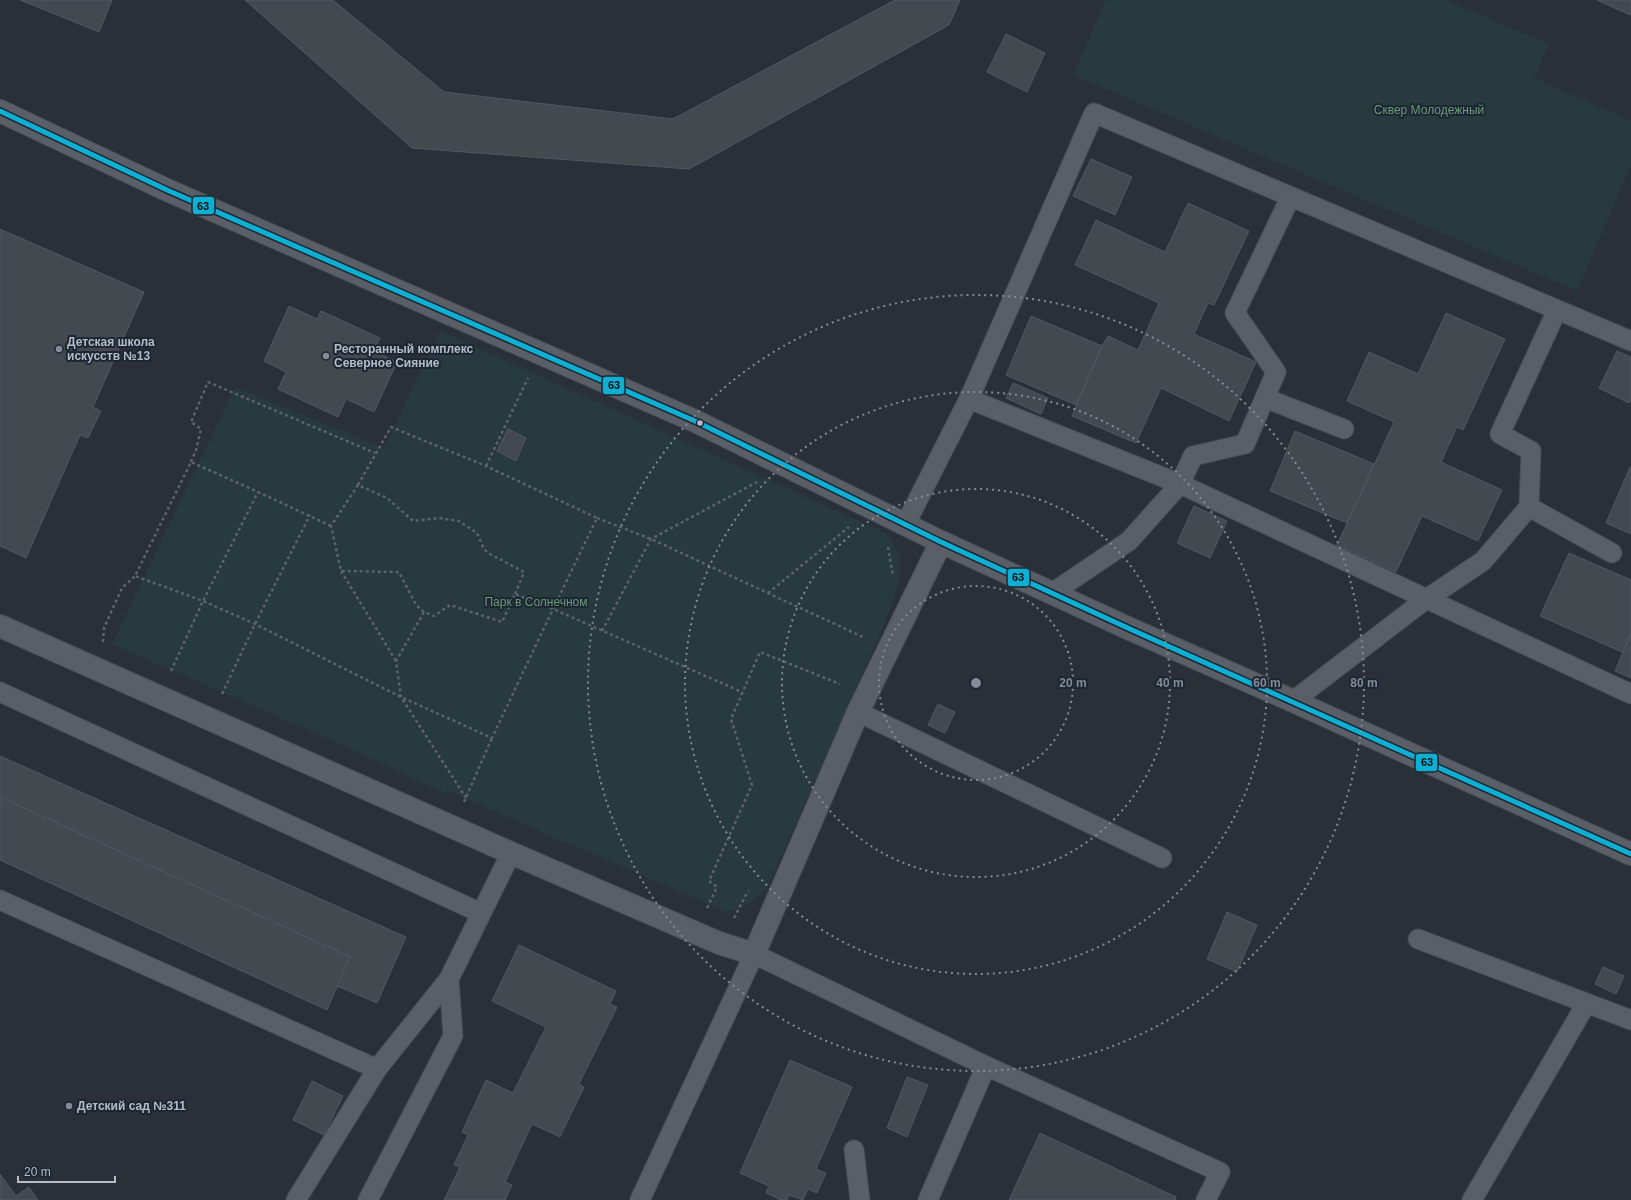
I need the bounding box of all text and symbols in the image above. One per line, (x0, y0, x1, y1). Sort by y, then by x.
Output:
park label: Сквер Молодежный (1374, 103, 1484, 117)
line badge: 63 (192, 196, 215, 215)
text: 63 (197, 200, 209, 212)
place label: Детская школа искусств №13 (67, 335, 155, 363)
place label: Ресторанный комплекс Северное Сияние (334, 342, 474, 370)
marker: Детская школа искусств №13 (54, 344, 64, 354)
marker: Ресторанный комплекс Северное Сияние (321, 351, 331, 361)
line badge: 63 (602, 376, 625, 395)
text: 63 (608, 379, 620, 391)
unlabelled marker (695, 418, 705, 428)
line badge: 63 (1007, 568, 1030, 587)
text: 63 (1012, 571, 1024, 583)
park label: Парк в Солнечном (484, 595, 588, 609)
centre of rings (969, 676, 983, 690)
text: 20 m (1059, 676, 1087, 690)
text: 40 m (1156, 676, 1184, 690)
text: 60 m (1253, 676, 1281, 690)
text: 80 m (1350, 676, 1378, 690)
line badge: 63 (1415, 753, 1438, 772)
text: 63 (1421, 756, 1433, 768)
place label: Детский сад №311 (77, 1099, 186, 1113)
marker: Детский сад №311 (64, 1101, 74, 1111)
scale bar (18, 1158, 115, 1184)
text: 20 m (24, 1165, 51, 1179)

